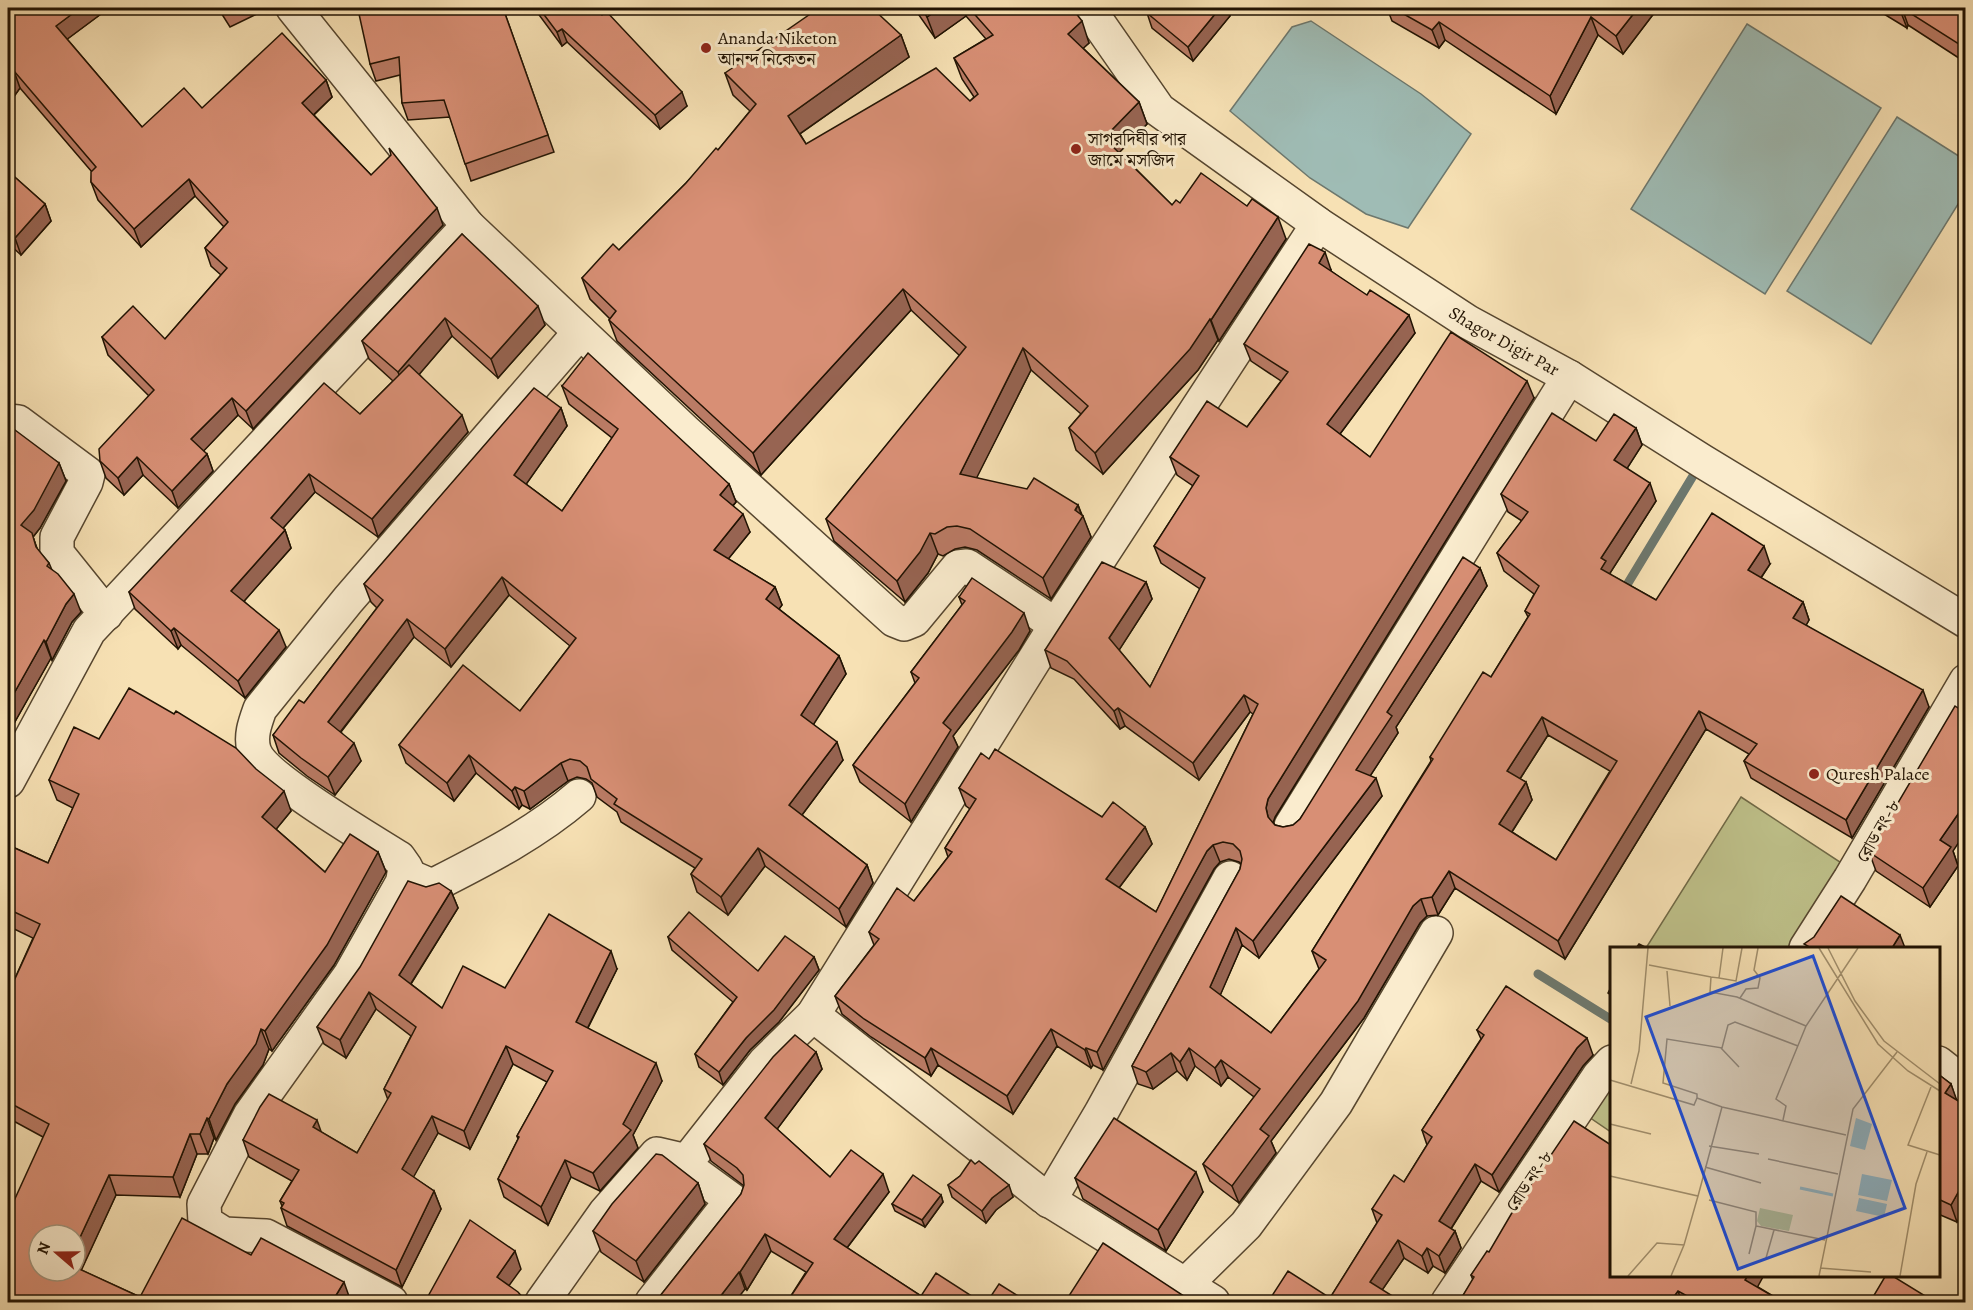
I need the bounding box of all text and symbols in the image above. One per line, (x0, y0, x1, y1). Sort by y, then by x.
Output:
place label: Ananda Niketon আনন্দ নিকেতন (717, 26, 837, 71)
marker: Ananda Niketon আনন্দ নিকেতন (699, 41, 713, 55)
place label: সাগরদিঘীর পার জামে মসজিদ (1087, 127, 1187, 172)
marker: সাগরদিঘীর পার জামে মসজিদ (1069, 142, 1083, 156)
street label: Shagor Digir Par (1444, 301, 1564, 382)
place label: Quresh Palace (1826, 762, 1930, 786)
marker: Quresh Palace (1807, 767, 1821, 781)
street label: রোড নং-৮ (1850, 795, 1906, 867)
inset map (1610, 947, 1940, 1277)
street label: রোড নং-৮ (1500, 1146, 1558, 1216)
north arrow (27, 1223, 87, 1283)
text: N (32, 1239, 56, 1257)

